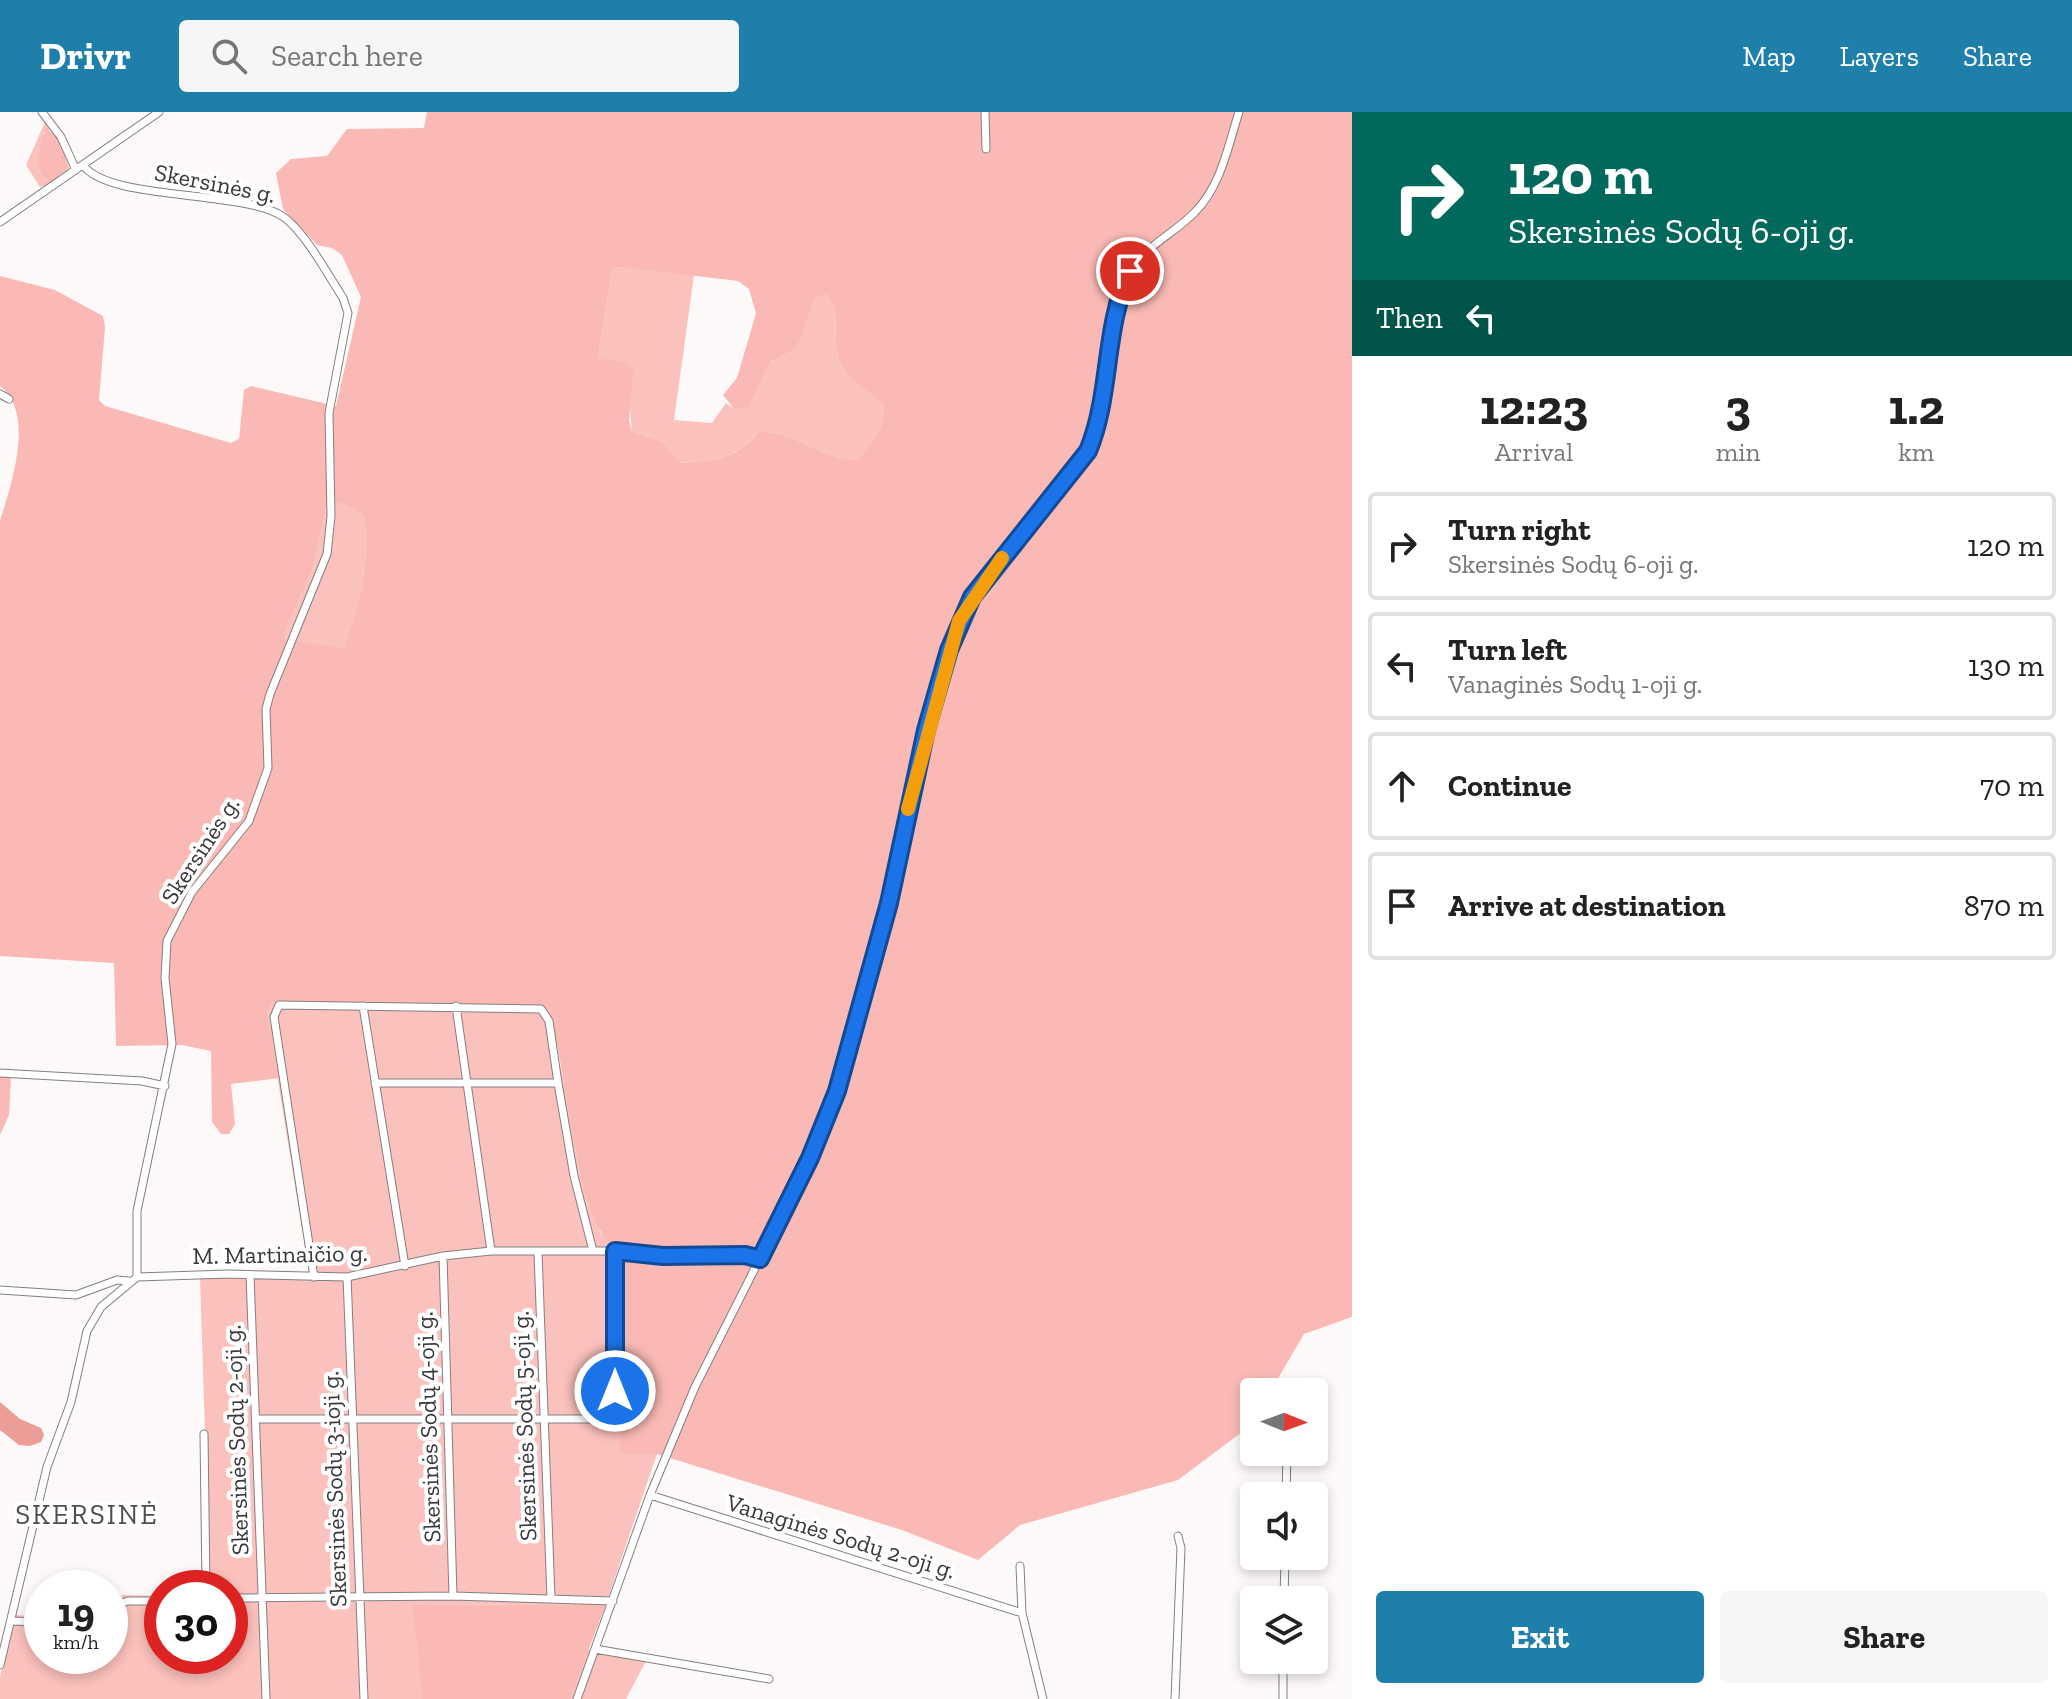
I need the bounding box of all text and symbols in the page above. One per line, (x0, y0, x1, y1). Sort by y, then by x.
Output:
search box (179, 20, 739, 92)
text: Drivr (40, 33, 131, 79)
icon: search (207, 34, 251, 78)
text: Search here (271, 38, 423, 74)
text: Map (1742, 40, 1796, 73)
text: Layers (1840, 40, 1919, 73)
text: Share (1963, 40, 2032, 73)
text: 120 m (1508, 141, 1652, 208)
icon: right (1376, 144, 1480, 248)
street label: Skersinės g. (152, 157, 278, 209)
text: Skersinės Sodų 6-oji g. (1508, 209, 1855, 252)
pin (1096, 237, 1164, 305)
icon: arrive (1108, 249, 1152, 293)
icon: left (1459, 296, 1503, 340)
text: Then (1376, 300, 1443, 336)
text: 12:23 (1480, 379, 1588, 436)
text: 3 (1725, 379, 1751, 436)
text: 1.2 (1888, 379, 1944, 436)
text: Arrival (1495, 436, 1573, 468)
text: min (1716, 436, 1760, 468)
text: km (1898, 436, 1934, 468)
text: Turn right (1448, 512, 1590, 548)
icon: right (1380, 524, 1424, 568)
text: 120 m (1967, 528, 2044, 564)
text: Skersinės Sodų 6-oji g. (1448, 548, 1698, 580)
text: Turn left (1448, 632, 1567, 668)
icon: left (1380, 644, 1424, 688)
text: 130 m (1968, 648, 2044, 684)
text: Vanaginės Sodų 1-oji g. (1448, 668, 1702, 700)
icon: ahead (1380, 764, 1424, 808)
text: Continue (1448, 768, 1572, 804)
text: 70 m (1980, 768, 2044, 804)
street label: Skersinės g. (155, 791, 245, 909)
icon: arrive (1380, 884, 1424, 928)
text: Arrive at destination (1448, 888, 1725, 924)
text: 870 m (1964, 888, 2044, 924)
street label: M. Martinaičio g. (192, 1238, 368, 1270)
street label: Skersinės Sodų 5-oji g. (505, 1310, 543, 1542)
street label: Skersinės Sodų 4-oji g. (409, 1311, 447, 1543)
street label: Skersinės Sodų 2-oji g. (217, 1324, 255, 1556)
position arrow (573, 1349, 657, 1433)
street label: Skersinės Sodų 3-ioji g. (315, 1371, 353, 1607)
north arrow (1240, 1378, 1328, 1466)
map controls (1240, 1378, 1328, 1674)
button: sound (1240, 1482, 1328, 1570)
street label: Vanaginės Sodų 2-oji g. (722, 1487, 959, 1585)
district label: SKERSINĖ (15, 1498, 159, 1531)
speed limit sign: 30 (144, 1570, 248, 1674)
button: layers (1240, 1586, 1328, 1674)
text: 19 (57, 1588, 95, 1636)
button: Exit (1376, 1591, 1704, 1683)
button: Share (1720, 1591, 2048, 1683)
text: km/h (53, 1630, 99, 1654)

